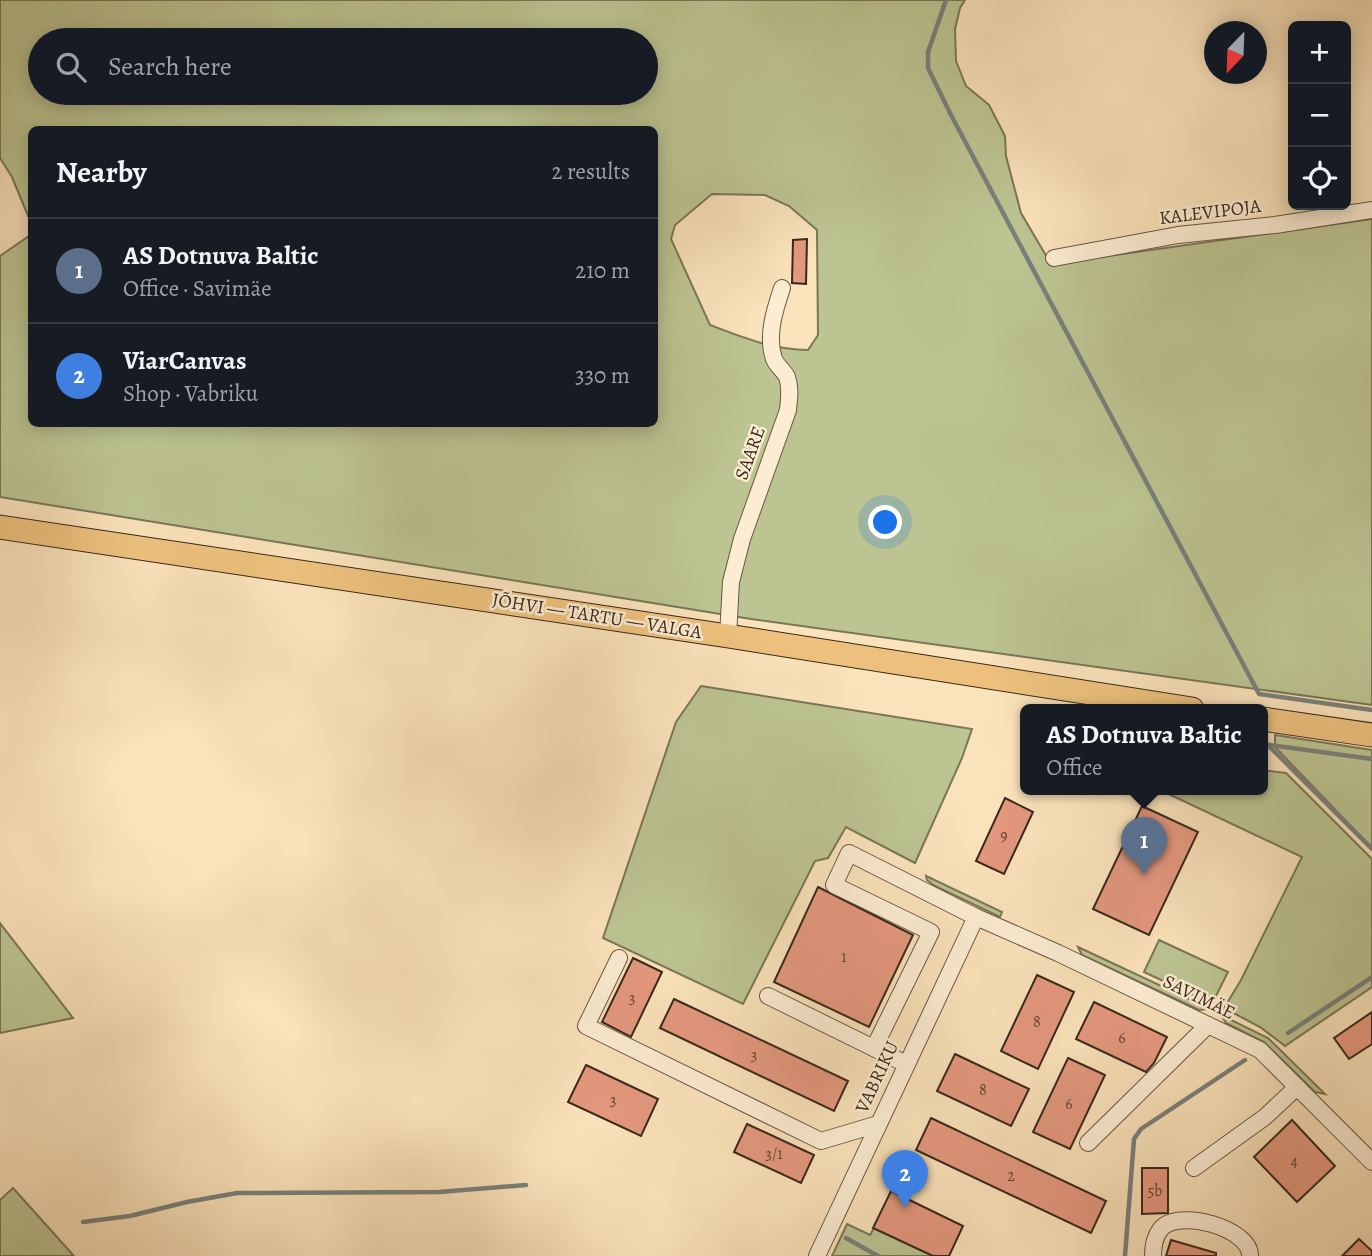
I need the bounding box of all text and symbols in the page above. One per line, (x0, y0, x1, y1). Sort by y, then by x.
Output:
north arrow (1204, 21, 1267, 84)
map controls (1288, 21, 1351, 210)
button: + (1288, 21, 1351, 84)
search box (28, 28, 658, 105)
icon: search (52, 48, 90, 86)
text: Search here (108, 49, 232, 84)
button: − (1288, 84, 1351, 147)
button: locate (1288, 147, 1351, 210)
text: Nearby (56, 152, 147, 192)
text: 2 results (552, 156, 630, 187)
street label: KALEVIPOJA (1158, 193, 1263, 231)
text: AS Dotnuva Baltic (123, 238, 319, 273)
text: 1 (75, 255, 83, 286)
text: 210 m (575, 255, 630, 286)
text: Office · Savimäe (123, 273, 272, 304)
text: ViarCanvas (123, 343, 247, 378)
text: 2 (73, 360, 85, 391)
text: 330 m (575, 360, 630, 391)
text: Shop · Vabriku (123, 378, 258, 409)
street label: SAARE (728, 423, 772, 483)
your location (868, 505, 902, 539)
street label: JÕHVI — TARTU — VALGA (490, 587, 704, 646)
popup (1020, 704, 1268, 795)
text: AS Dotnuva Baltic (1046, 717, 1242, 752)
text: Office (1046, 752, 1102, 783)
pin: 1 (1121, 817, 1167, 875)
house number: 9 (1000, 825, 1008, 847)
house number: 1 (841, 946, 847, 968)
street label: SAVIMÄE (1159, 968, 1239, 1026)
house number: 3 (629, 987, 635, 1009)
house number: 8 (1033, 1011, 1041, 1033)
house number: 6 (1118, 1027, 1126, 1049)
street label: VABRIKU (849, 1037, 905, 1118)
house number: 3 (751, 1044, 757, 1066)
house number: 8 (979, 1079, 987, 1101)
house number: 3 (610, 1089, 616, 1111)
house number: 6 (1065, 1093, 1073, 1115)
house number: 3/1 (765, 1143, 783, 1165)
pin: 2 (882, 1150, 928, 1208)
house number: 4 (1290, 1150, 1298, 1172)
house number: 2 (1007, 1165, 1015, 1187)
house number: 5b (1147, 1180, 1163, 1202)

